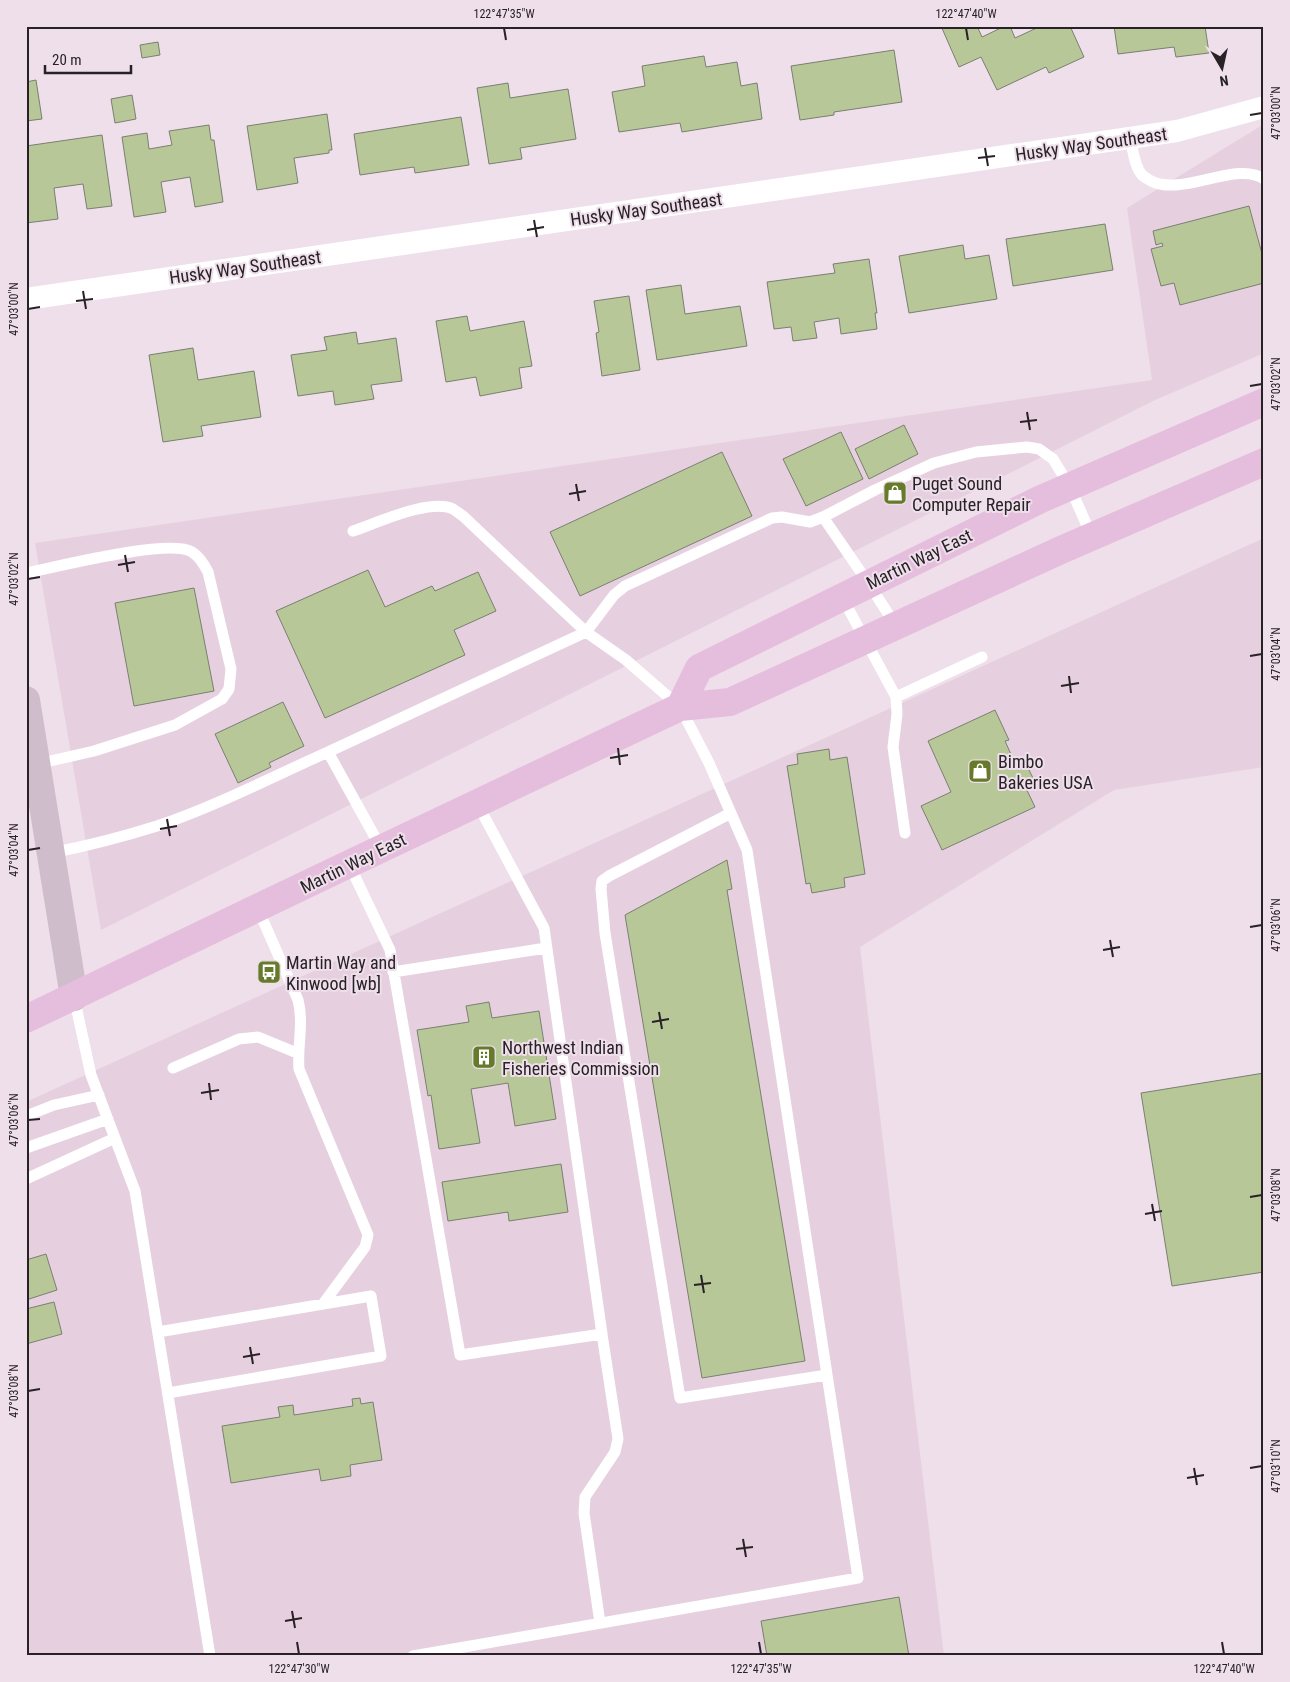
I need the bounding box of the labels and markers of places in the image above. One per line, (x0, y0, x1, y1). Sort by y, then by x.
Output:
place label: Puget Sound Computer Repair (912, 473, 1031, 515)
shop icon: Puget Sound Computer Repair (882, 480, 908, 506)
place label: Bimbo Bakeries USA (998, 751, 1094, 793)
shop icon: Bimbo Bakeries USA (967, 758, 993, 784)
place label: Martin Way and Kinwood [wb] (286, 952, 396, 994)
bus stop icon: Martin Way and Kinwood [wb] (256, 959, 282, 985)
place label: Northwest Indian Fisheries Commission (502, 1037, 659, 1079)
building icon: Northwest Indian Fisheries Commission (471, 1044, 497, 1070)

